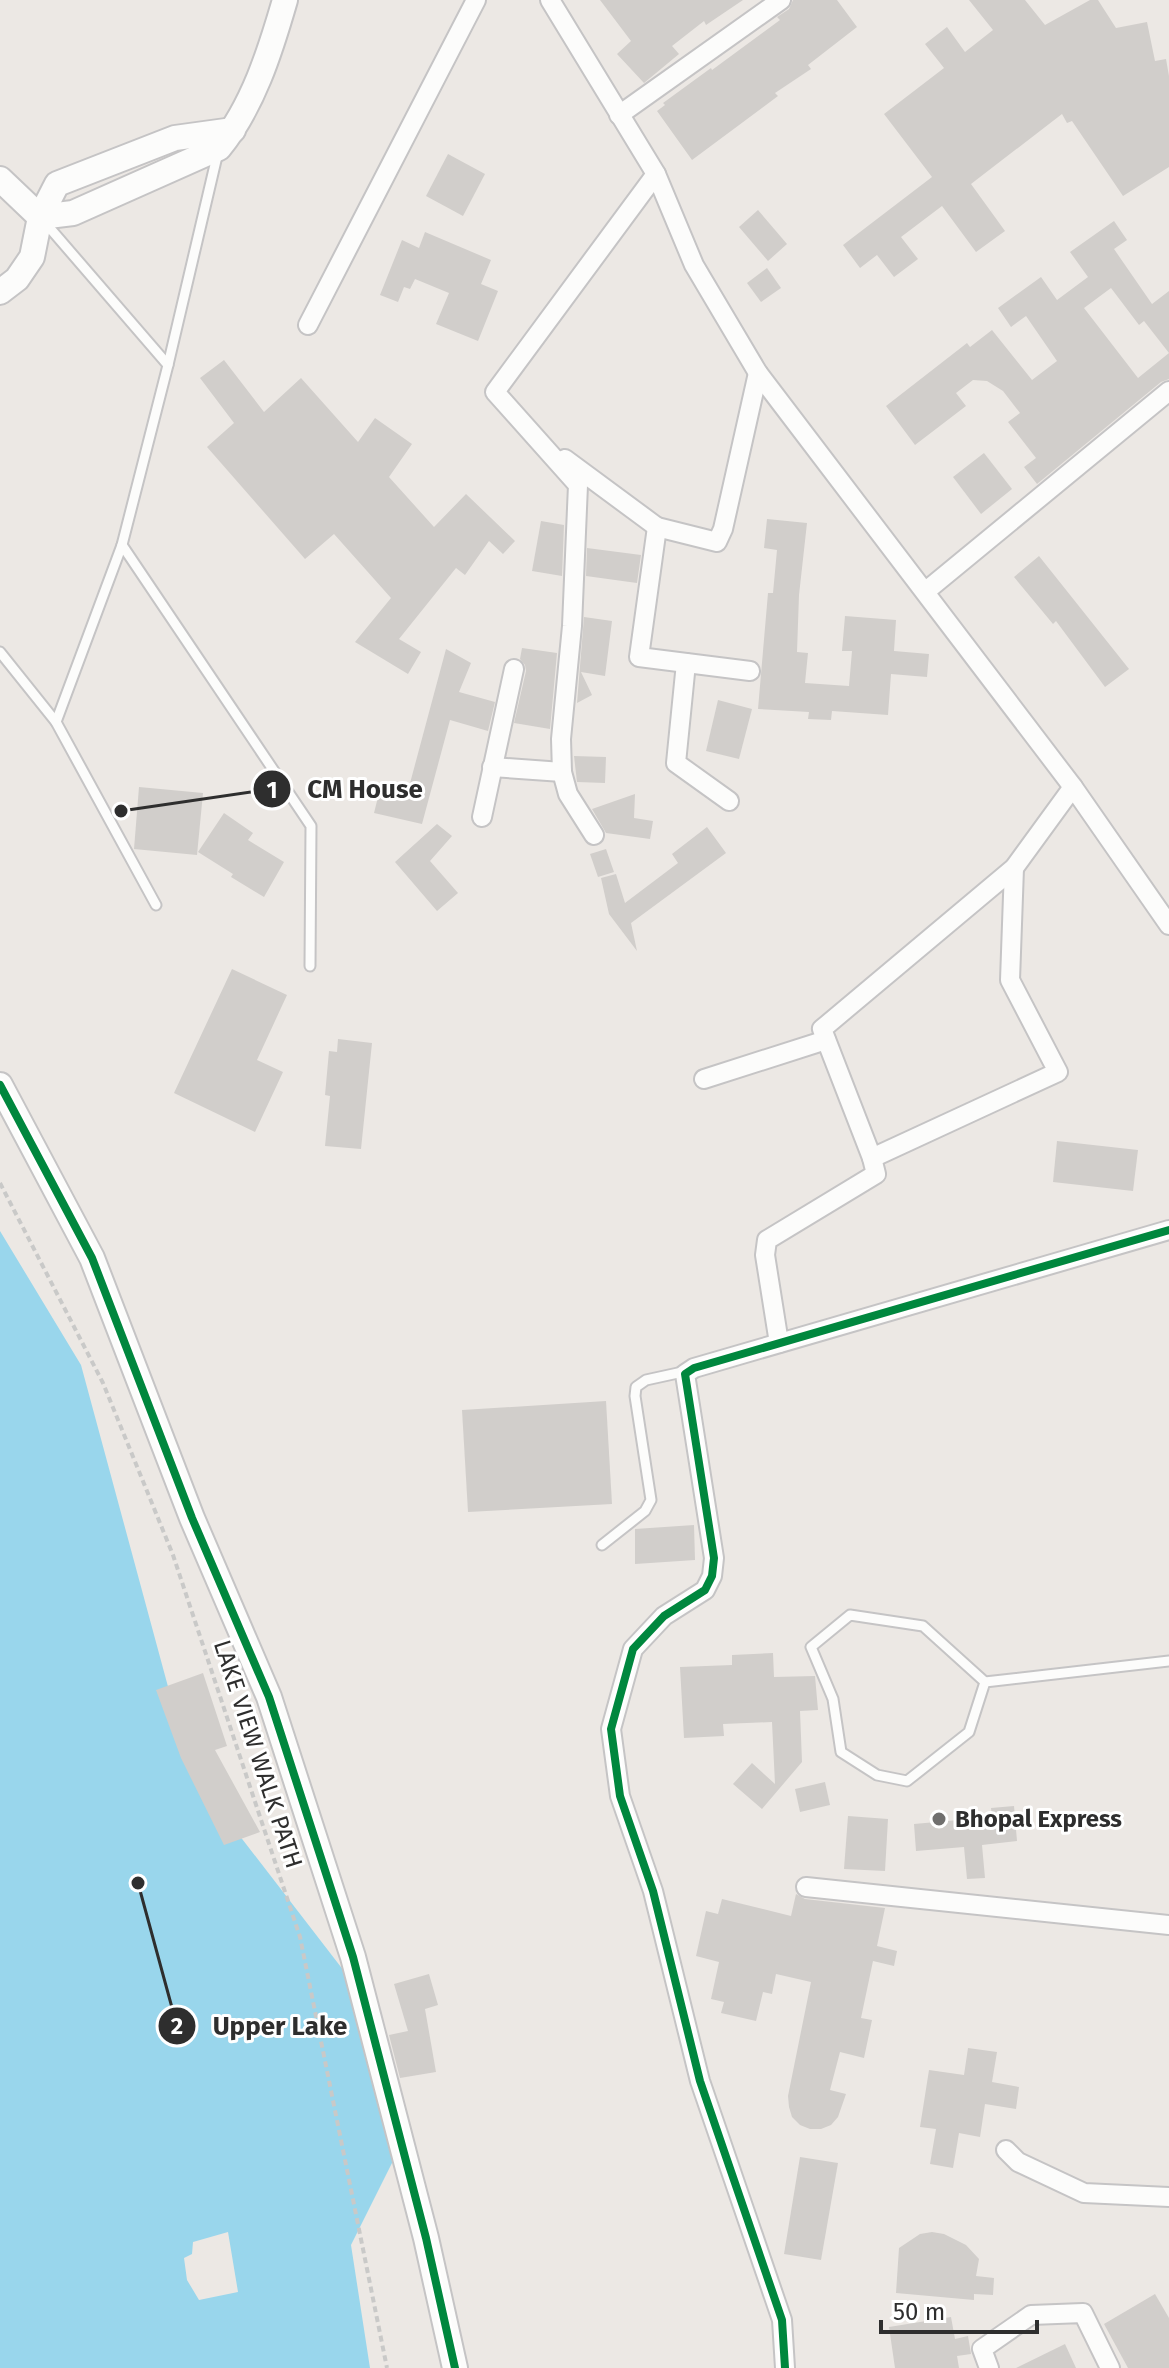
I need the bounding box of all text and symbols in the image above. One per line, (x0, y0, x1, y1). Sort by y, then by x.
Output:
callout: CM House (252, 764, 439, 814)
text: CM House (307, 774, 423, 805)
text: 1 (266, 776, 278, 804)
street label: LAKE VIEW WALK PATH (208, 1636, 308, 1872)
place label: Bhopal Express (955, 1805, 1122, 1833)
marker: Bhopal Express (930, 1810, 948, 1828)
callout: Upper Lake (157, 2001, 364, 2051)
text: Upper Lake (213, 2011, 347, 2042)
text: 2 (171, 2012, 183, 2040)
scale bar (881, 2284, 1037, 2334)
text: 50 m (893, 2298, 945, 2326)

